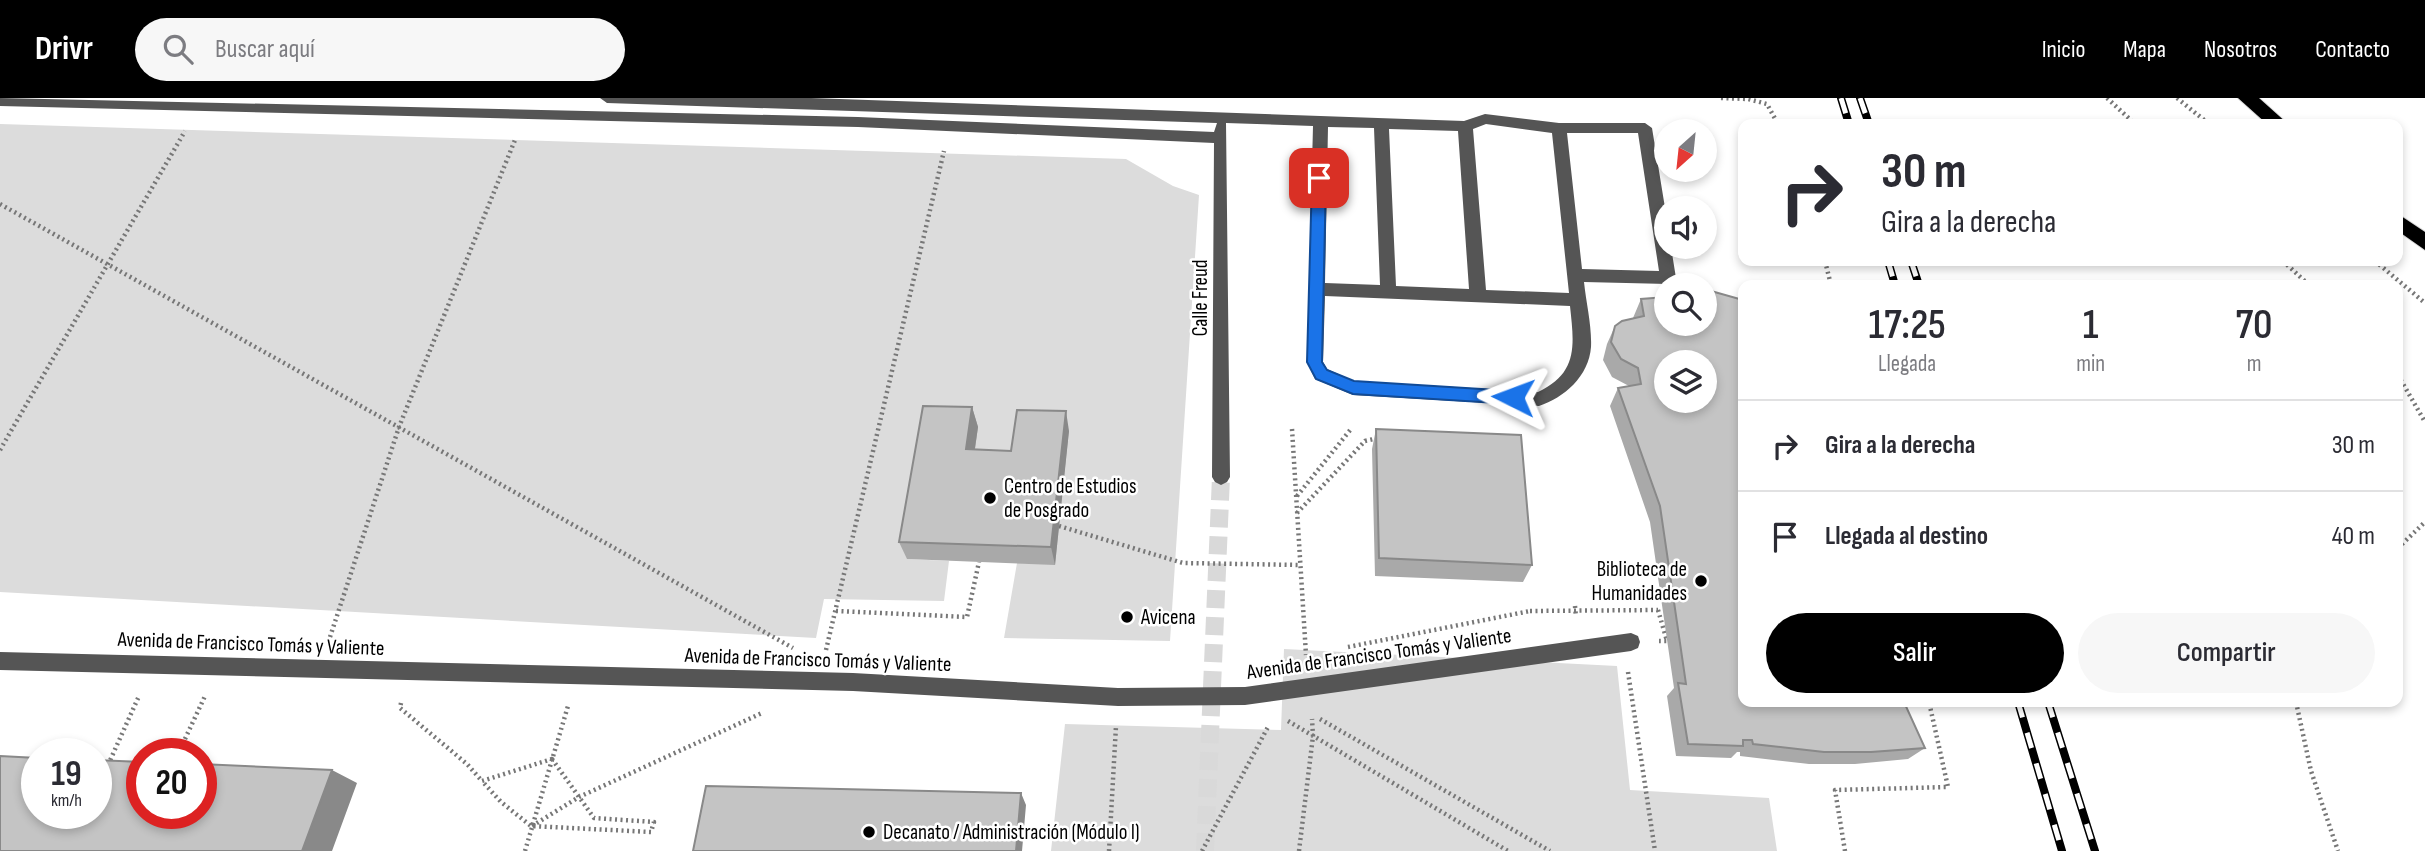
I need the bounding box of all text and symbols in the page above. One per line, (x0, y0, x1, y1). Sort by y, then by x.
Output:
search box (135, 18, 625, 81)
text: Drivr (35, 29, 93, 69)
icon: search (159, 30, 197, 68)
text: Buscar aquí (215, 34, 315, 65)
text: Inicio (2042, 35, 2085, 64)
text: Mapa (2123, 35, 2166, 64)
text: Nosotros (2204, 35, 2277, 64)
text: Contacto (2315, 35, 2390, 64)
north arrow (1654, 119, 1717, 182)
map controls (1654, 119, 1717, 413)
text: 30 m (1881, 143, 1966, 202)
icon: right (1766, 147, 1857, 238)
pin (1289, 148, 1349, 208)
icon: arrive (1300, 159, 1338, 197)
button: sound (1654, 196, 1717, 259)
text: Gira a la derecha (1881, 203, 2056, 242)
street label: Calle Freud (1188, 259, 1213, 337)
button: search (1654, 273, 1717, 336)
text: 17:25 (1868, 300, 1946, 351)
text: 1 (2083, 300, 2099, 351)
text: 70 (2236, 300, 2273, 351)
button: layers (1654, 350, 1717, 413)
text: Llegada (1878, 350, 1936, 378)
text: min (2076, 350, 2105, 378)
text: m (2247, 350, 2261, 378)
position arrow (1476, 360, 1550, 434)
icon: right (1766, 427, 1804, 465)
text: Gira a la derecha (1825, 430, 1975, 461)
text: 30 m (2332, 430, 2375, 461)
place label: Centro de Estudios de Posgrado (1004, 474, 1137, 523)
marker: Centro de Estudios de Posgrado (982, 490, 998, 506)
icon: arrive (1766, 518, 1804, 556)
text: Llegada al destino (1825, 521, 1988, 552)
text: 40 m (2332, 521, 2375, 552)
place label: Biblioteca de Humanidades (1592, 557, 1687, 606)
marker: Biblioteca de Humanidades (1693, 573, 1709, 589)
place label: Avicena (1140, 605, 1196, 630)
marker: Avicena (1119, 609, 1135, 625)
button: Salir (1766, 613, 2064, 693)
button: Compartir (2078, 613, 2375, 693)
street label: Avenida de Francisco Tomás y Valiente (1244, 623, 1513, 685)
street label: Avenida de Francisco Tomás y Valiente (116, 627, 385, 661)
street label: Avenida de Francisco Tomás y Valiente (683, 643, 952, 677)
speed limit sign: 20 (126, 738, 217, 829)
text: 19 (51, 753, 82, 796)
text: km/h (51, 790, 82, 811)
place label: Decanato / Administración (Módulo I) (883, 820, 1140, 845)
marker: Decanato / Administración (Módulo I) (861, 824, 877, 840)

